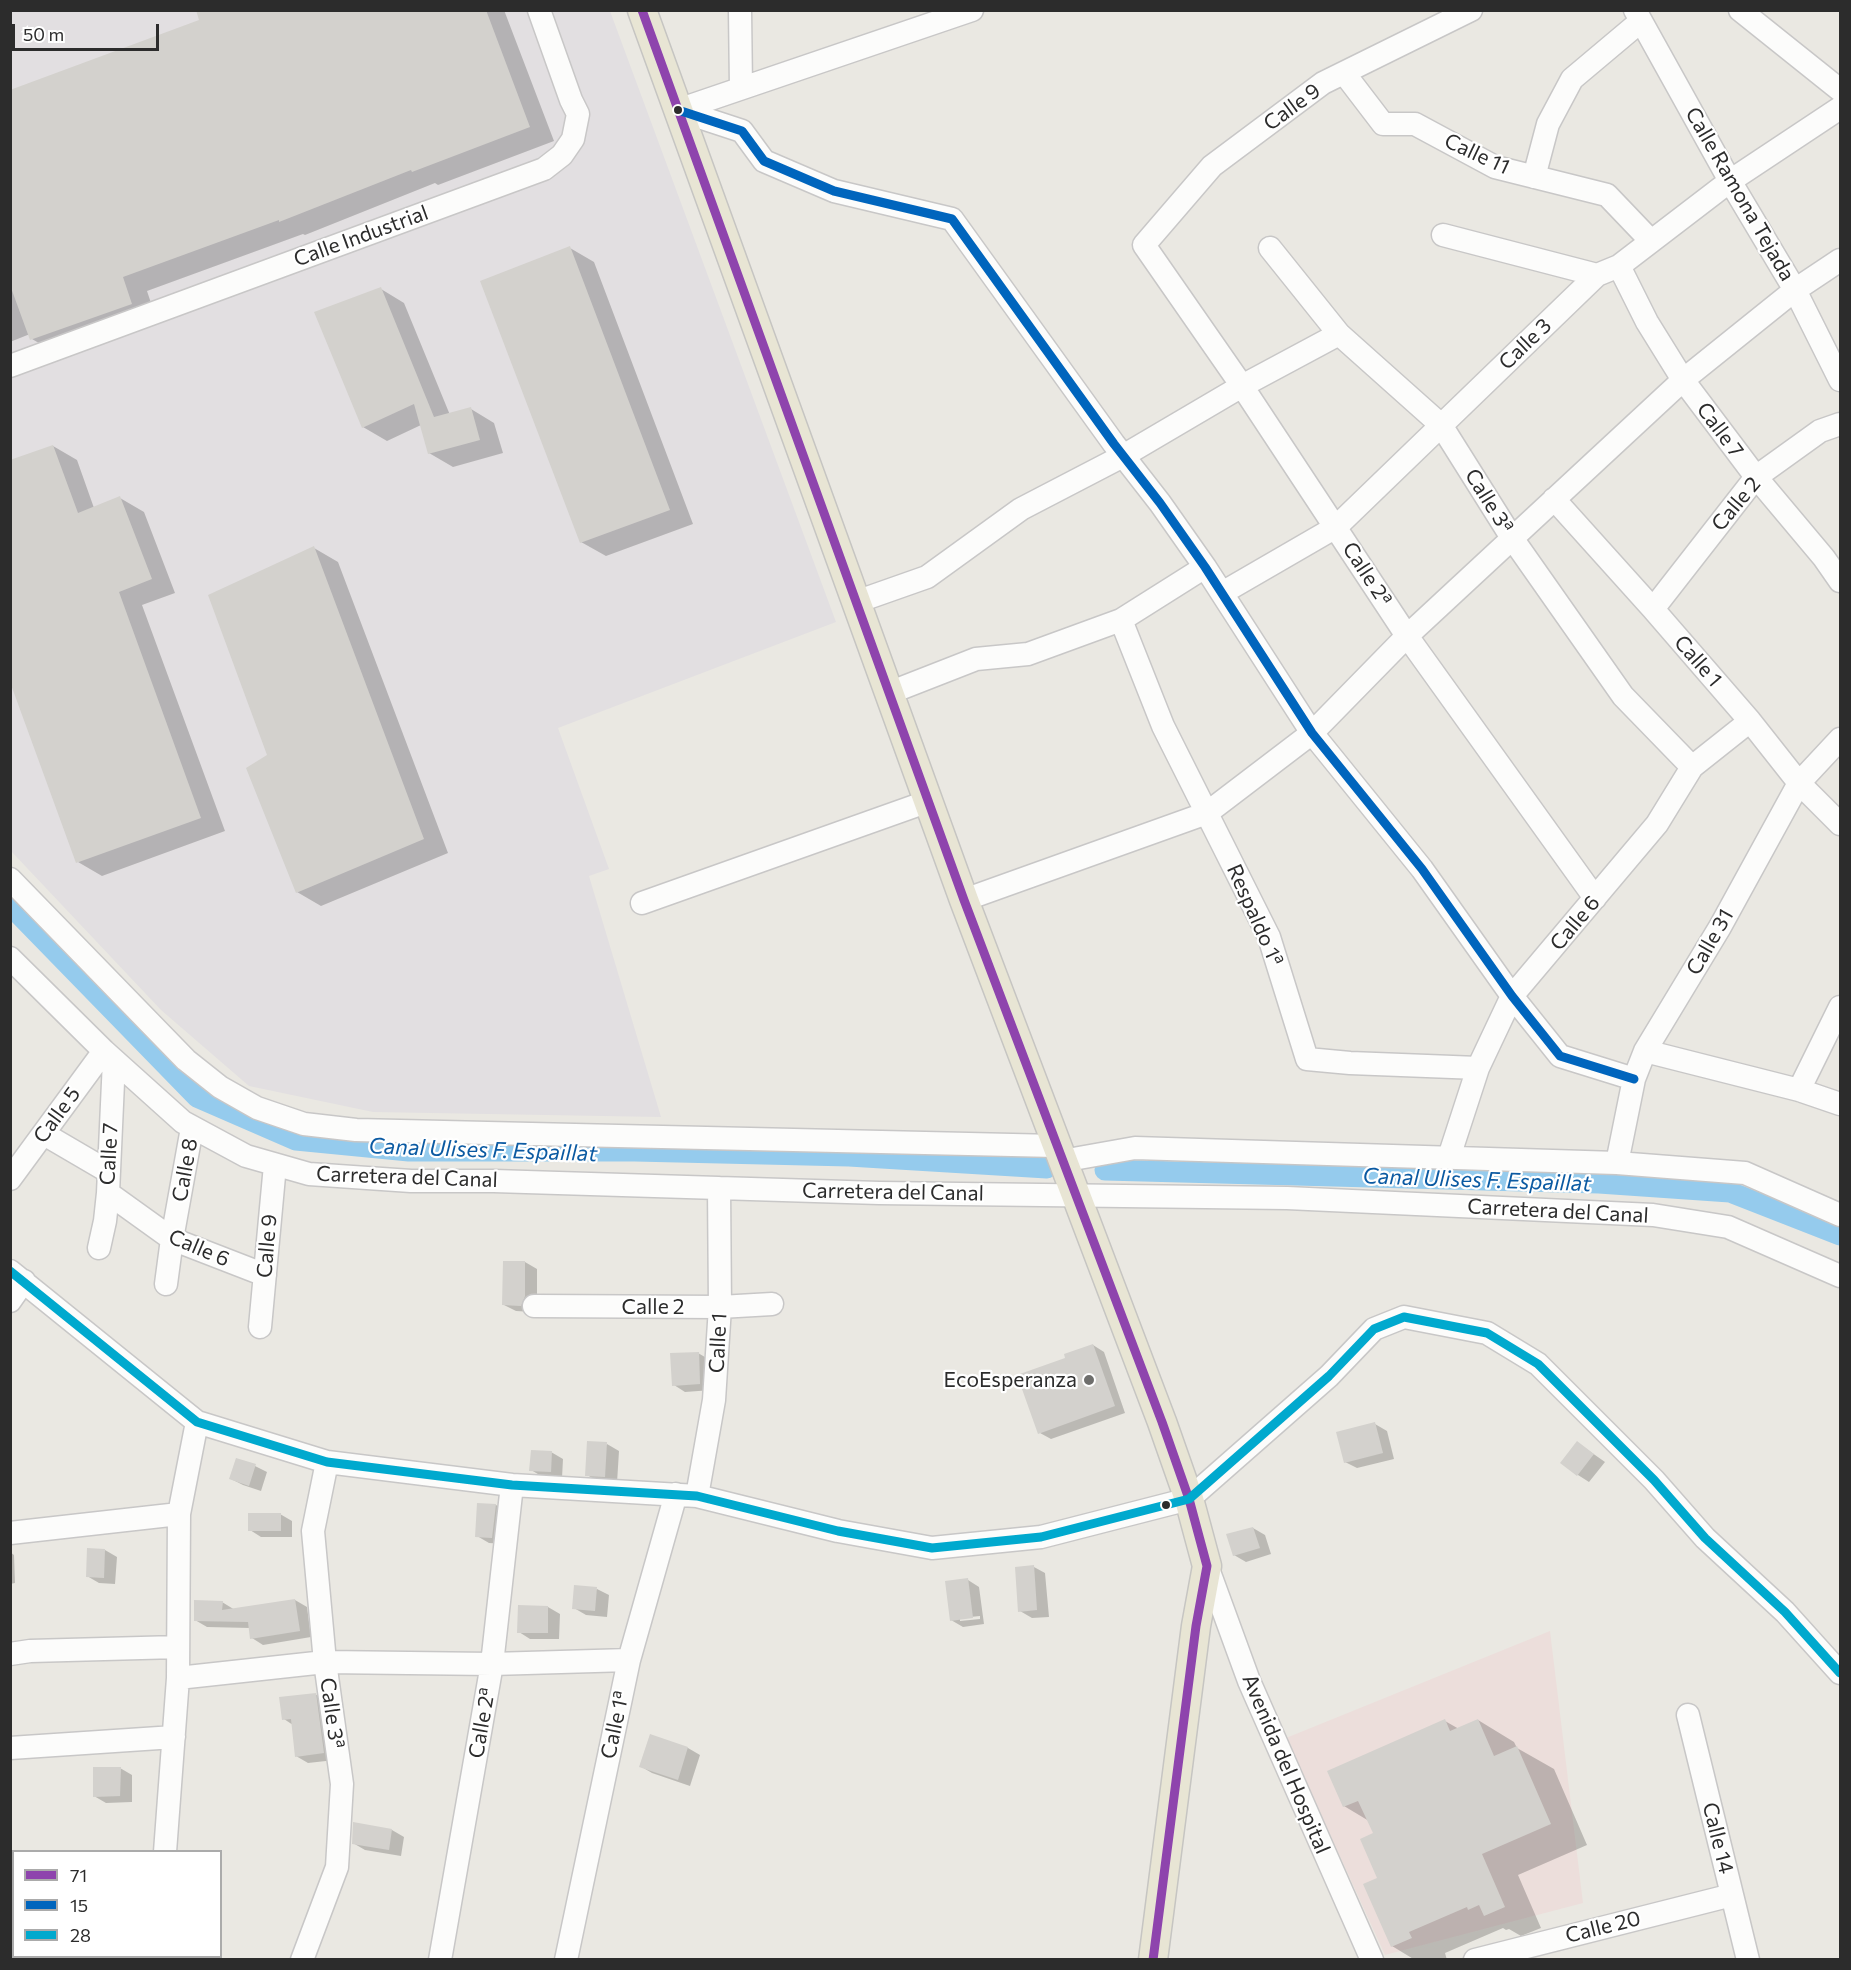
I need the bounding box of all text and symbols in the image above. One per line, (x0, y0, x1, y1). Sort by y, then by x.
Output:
scale bar (15, 12, 162, 50)
text: 50 m (23, 23, 64, 45)
street label: Calle 9 (1259, 78, 1325, 136)
street label: Calle Ramona Tejada (1680, 103, 1800, 285)
unlabelled marker (672, 104, 684, 116)
street label: Calle 11 (1440, 128, 1514, 180)
street label: Calle Industrial (290, 200, 432, 272)
street label: Calle 3 (1494, 313, 1556, 375)
street label: Calle 7 (1691, 398, 1749, 462)
street label: Calle 3ª (1459, 464, 1519, 538)
street label: Calle 2 (1706, 472, 1766, 536)
street label: Calle 2ª (1337, 537, 1397, 611)
street label: Calle 1 (1669, 630, 1727, 692)
street label: Respaldo 1ª (1221, 860, 1289, 970)
street label: Calle 6 (1545, 890, 1605, 956)
street label: Calle 31 (1681, 904, 1739, 980)
street label: Calle 5 (28, 1082, 86, 1148)
street label: Calle 7 (95, 1122, 123, 1186)
water label: Canal Ulises F. Espaillat (368, 1133, 598, 1167)
street label: Calle 8 (167, 1136, 203, 1204)
street label: Carretera del Canal (316, 1161, 498, 1193)
water label: Canal Ulises F. Espaillat (1362, 1163, 1592, 1197)
street label: Carretera del Canal (802, 1178, 984, 1206)
street label: Carretera del Canal (1467, 1194, 1649, 1228)
street label: Calle 9 (252, 1213, 282, 1279)
street label: Calle 6 (165, 1224, 233, 1272)
street label: Calle 2 (622, 1294, 684, 1320)
street label: Calle 1 (704, 1312, 732, 1374)
place label: EcoEsperanza (944, 1367, 1077, 1393)
marker: EcoEsperanza (1082, 1373, 1096, 1387)
unlabelled marker (1160, 1499, 1172, 1511)
street label: Avenida del Hospital (1237, 1670, 1335, 1858)
street label: Calle 3ª (315, 1676, 349, 1750)
street label: Calle 2ª (463, 1686, 501, 1760)
street label: Calle 1ª (596, 1689, 634, 1761)
street label: Calle 14 (1697, 1800, 1739, 1876)
legend (12, 1850, 222, 1958)
text: 71 (70, 1864, 87, 1886)
text: 15 (70, 1894, 88, 1916)
street label: Calle 20 (1563, 1906, 1643, 1948)
text: 28 (70, 1924, 91, 1946)

